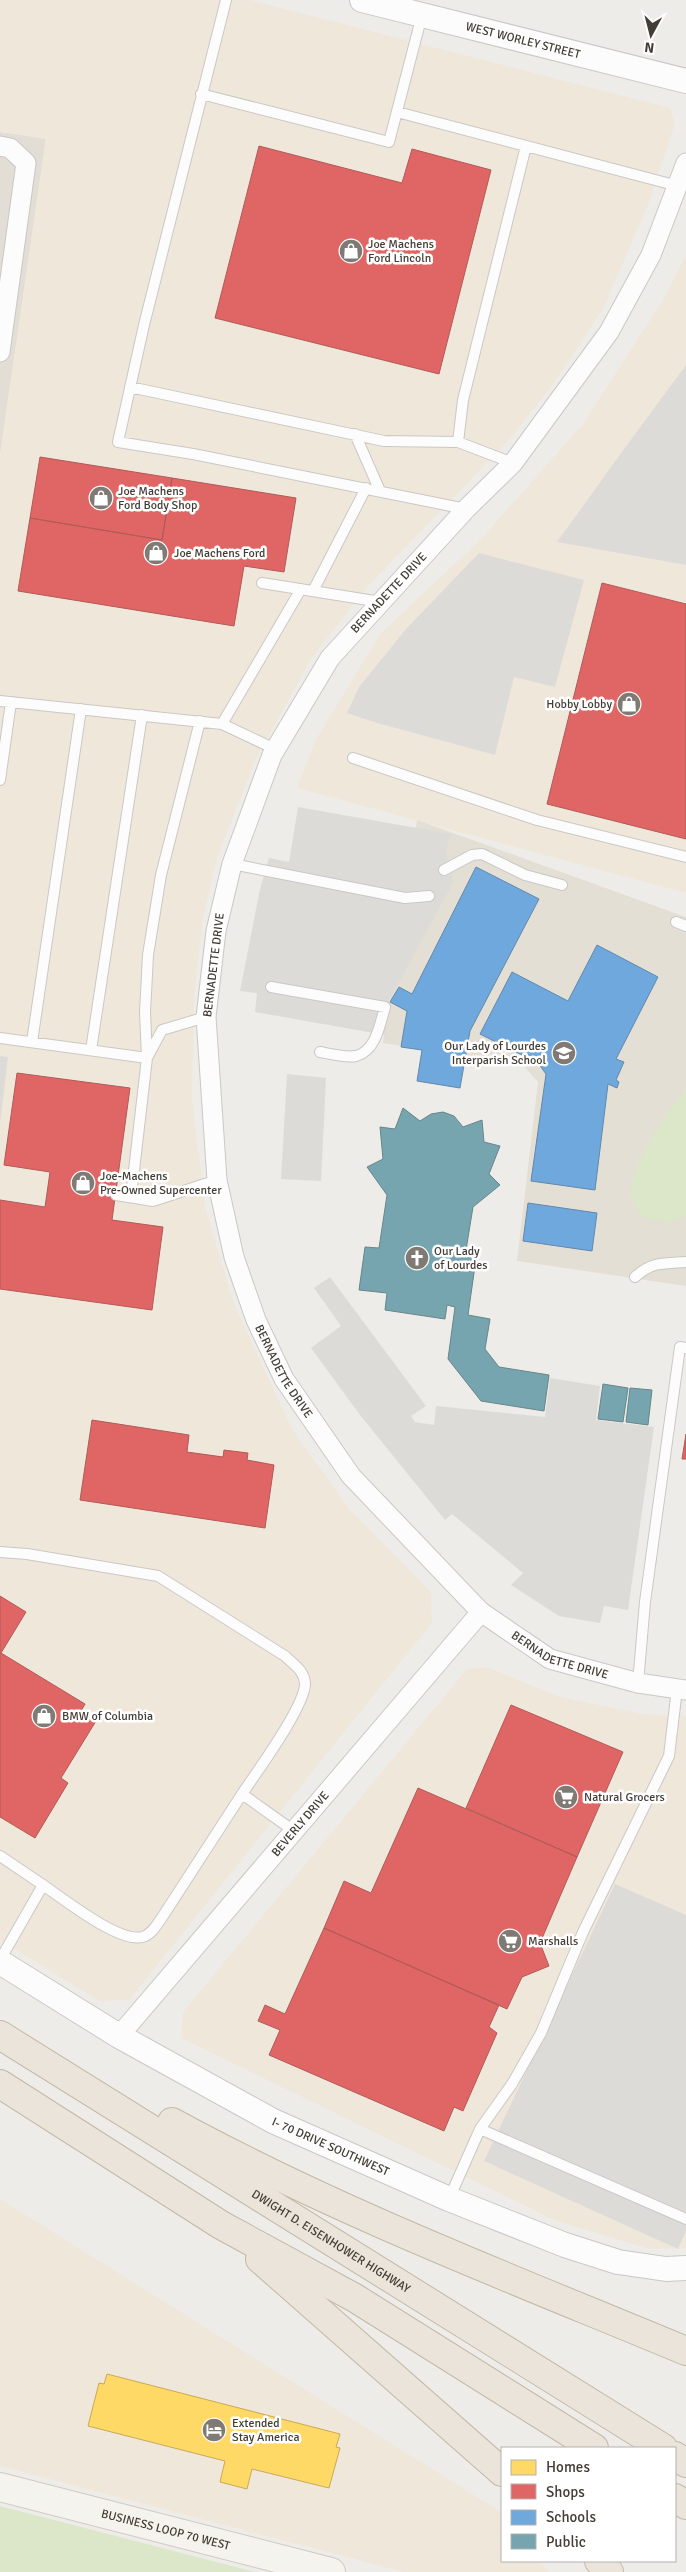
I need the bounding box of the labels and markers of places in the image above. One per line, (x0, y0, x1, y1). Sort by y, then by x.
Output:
place label: Joe Machens Ford Lincoln (368, 237, 434, 266)
shop icon: Joe Machens Ford Lincoln (338, 238, 364, 264)
place label: Joe Machens Ford Body Shop (118, 484, 197, 513)
shop icon: Joe Machens Ford Body Shop (88, 485, 114, 511)
shop icon: Joe Machens Ford (143, 540, 169, 566)
place label: Joe Machens Ford (174, 546, 265, 561)
shop icon: Hobby Lobby (616, 691, 642, 717)
place label: Hobby Lobby (546, 697, 612, 712)
place label: Our Lady of Lourdes Interparish School (444, 1039, 546, 1068)
school or university icon: Our Lady of Lourdes Interparish School (551, 1040, 577, 1066)
place label: Joe-Machens Pre-Owned Supercenter (100, 1169, 222, 1198)
shop icon: Joe-Machens Pre-Owned Supercenter (70, 1170, 96, 1196)
place label: Our Lady of Lourdes (434, 1244, 488, 1273)
church icon: Our Lady of Lourdes (404, 1245, 430, 1271)
shop icon: BMW of Columbia (31, 1703, 57, 1729)
place label: BMW of Columbia (62, 1709, 153, 1724)
supermarket icon: Natural Grocers (553, 1784, 579, 1810)
place label: Natural Grocers (584, 1790, 665, 1805)
supermarket icon: Marshalls (497, 1928, 523, 1954)
place label: Marshalls (528, 1934, 578, 1949)
place label: Extended Stay America (232, 2416, 300, 2445)
hotel icon: Extended Stay America (201, 2417, 227, 2443)

